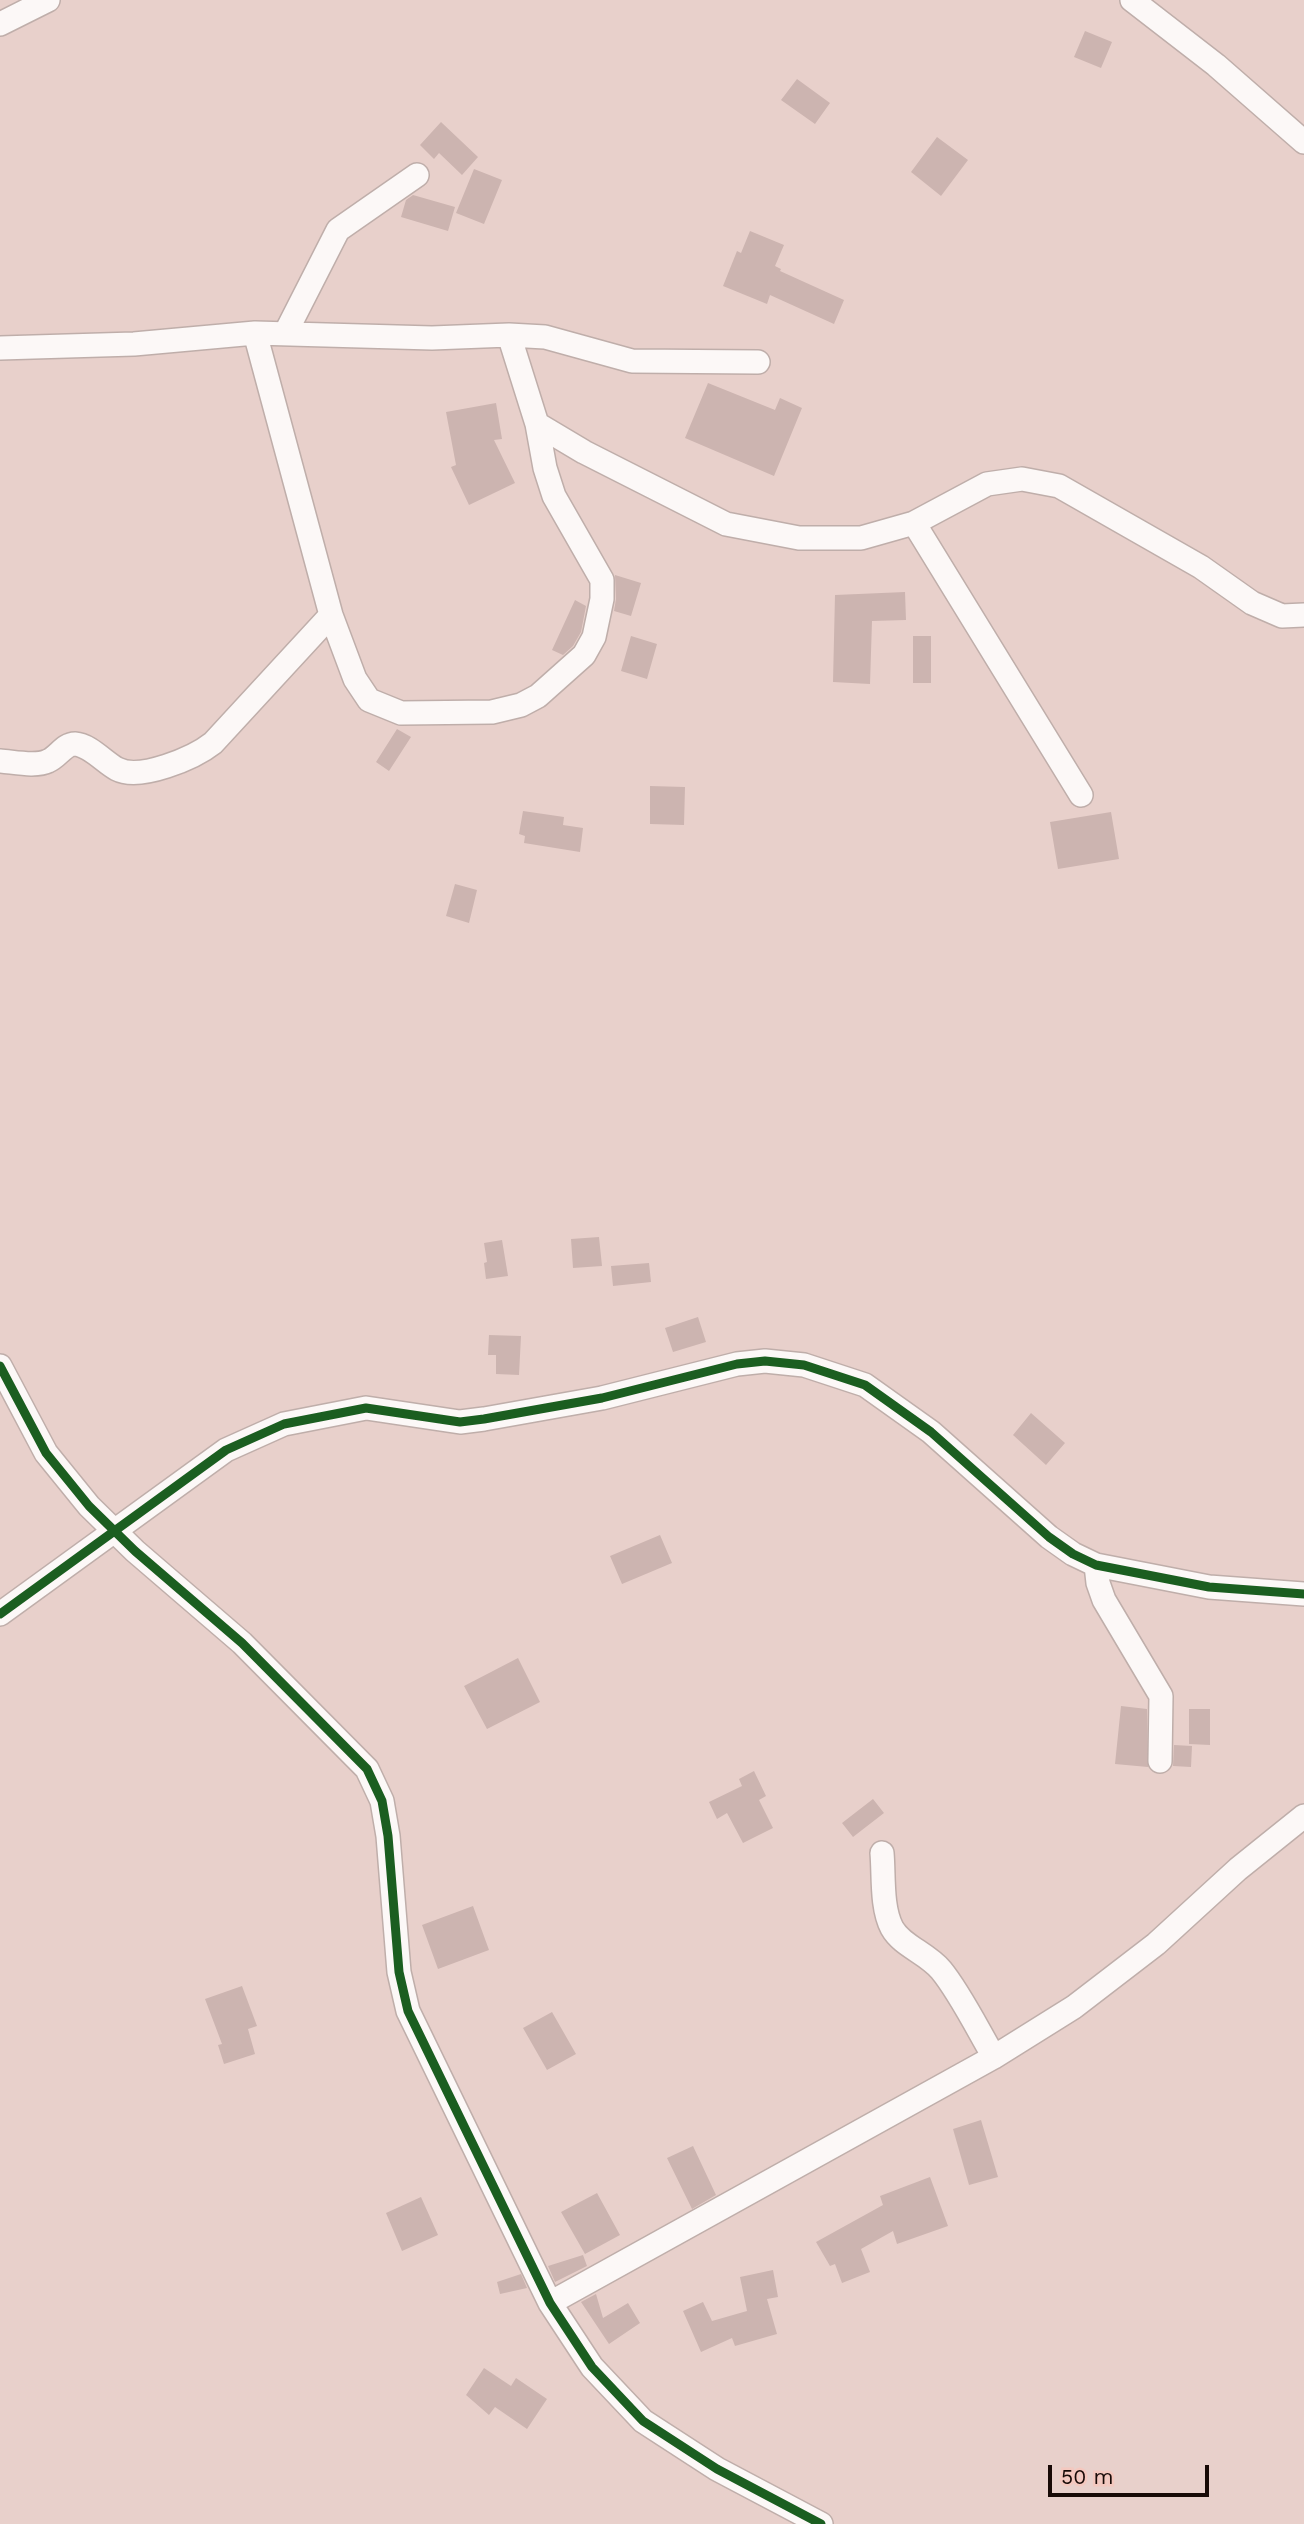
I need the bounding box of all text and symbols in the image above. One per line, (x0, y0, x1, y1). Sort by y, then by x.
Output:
scale bar (1052, 2450, 1213, 2494)
text: 50 m (1061, 2464, 1113, 2489)

